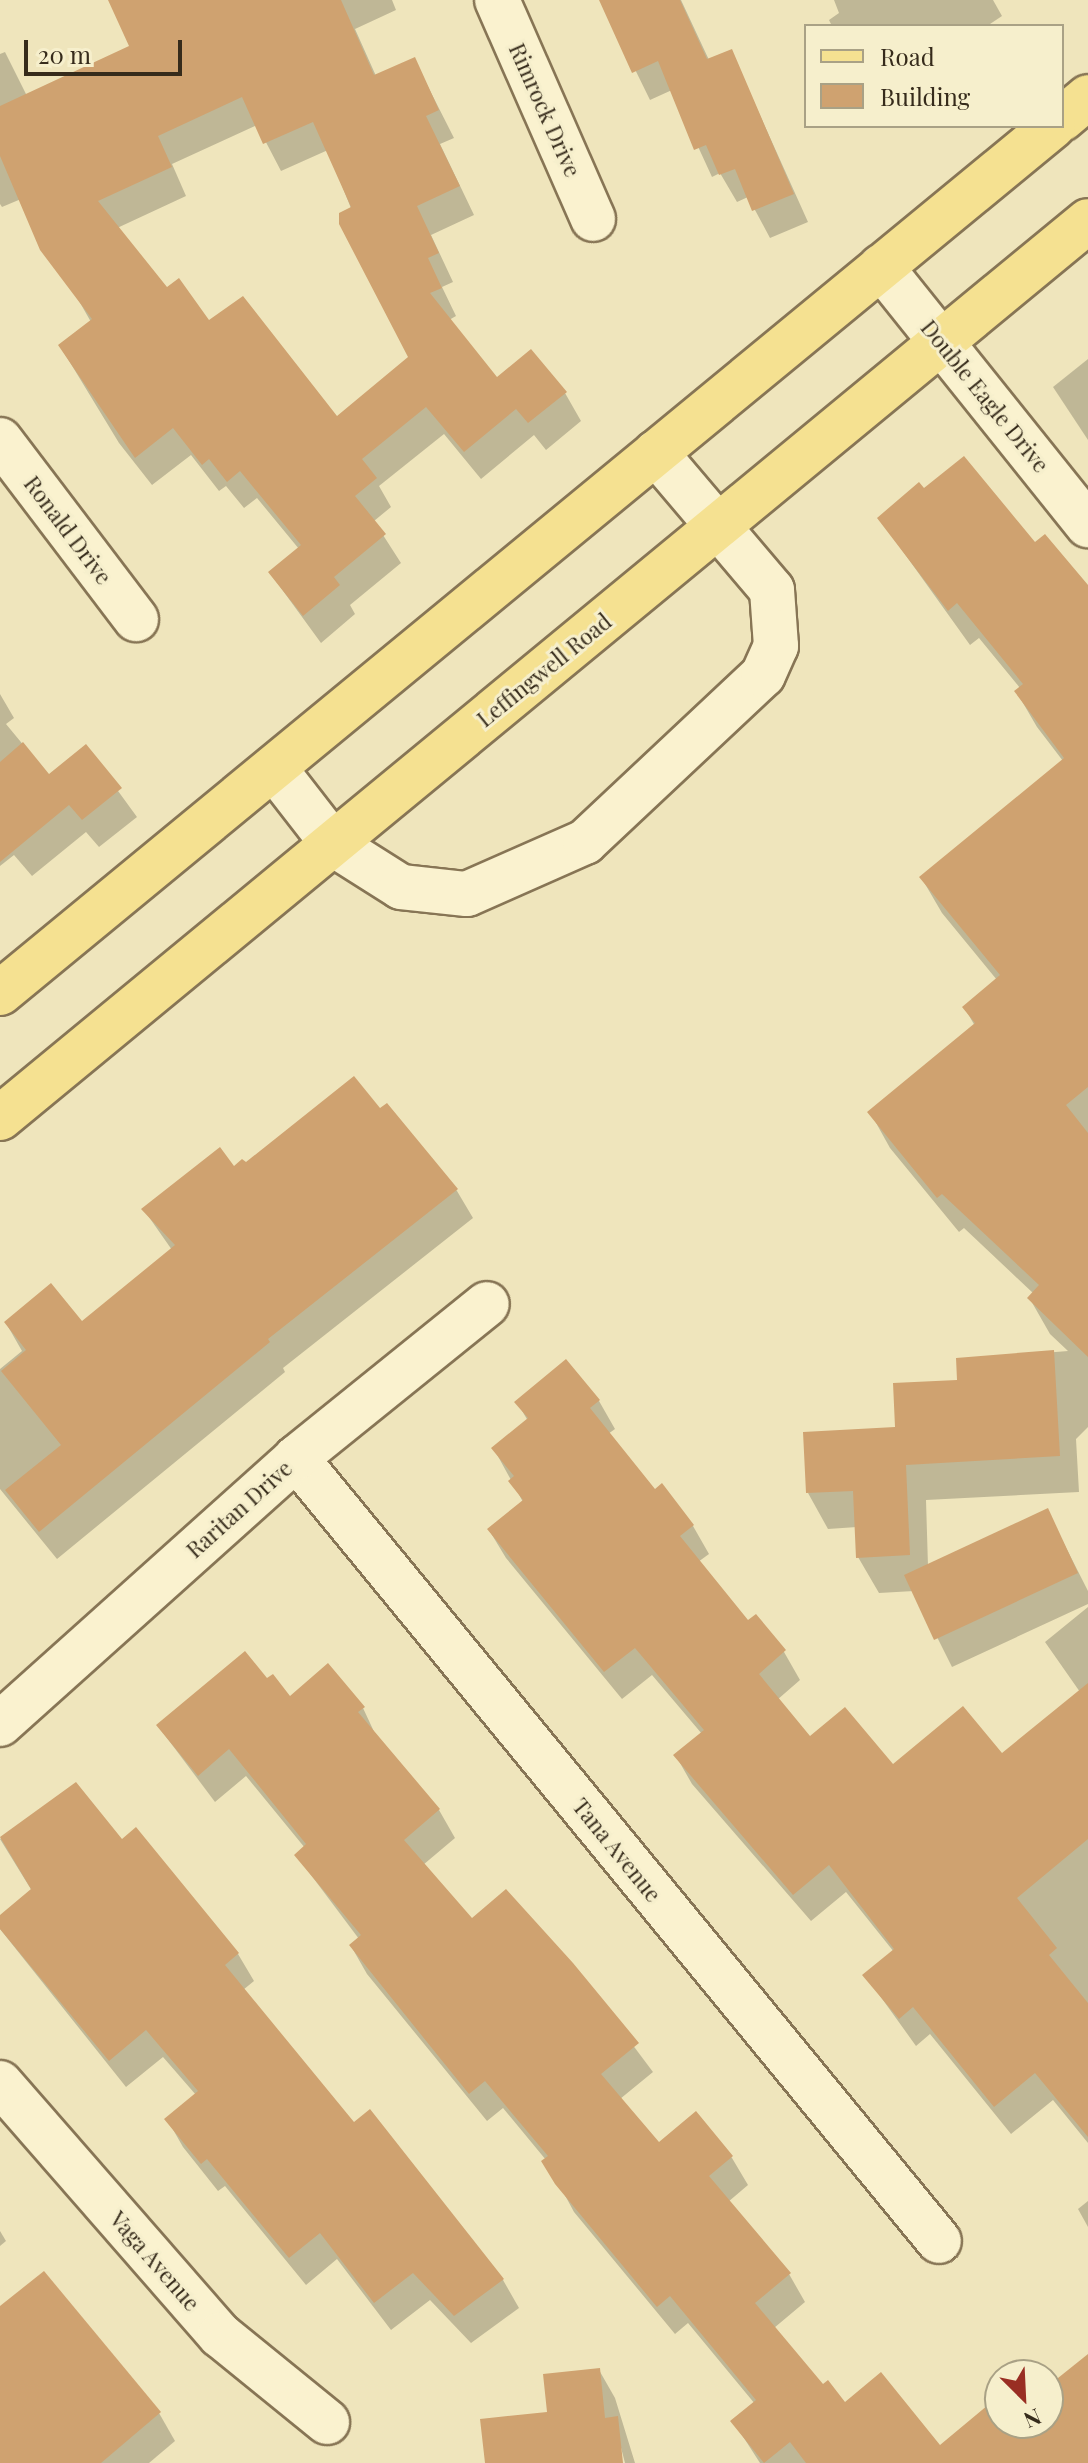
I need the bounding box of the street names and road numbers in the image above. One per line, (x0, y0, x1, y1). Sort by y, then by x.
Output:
street label: Rimrock Drive (504, 39, 586, 181)
street label: Double Eagle Drive (916, 315, 1054, 477)
street label: Ronald Drive (19, 471, 117, 589)
street label: Leffingwell Road (472, 608, 616, 732)
street label: Raritan Drive (181, 1455, 297, 1563)
street label: Tana Avenue (567, 1793, 667, 1907)
street label: Vaga Avenue (104, 2206, 206, 2316)

